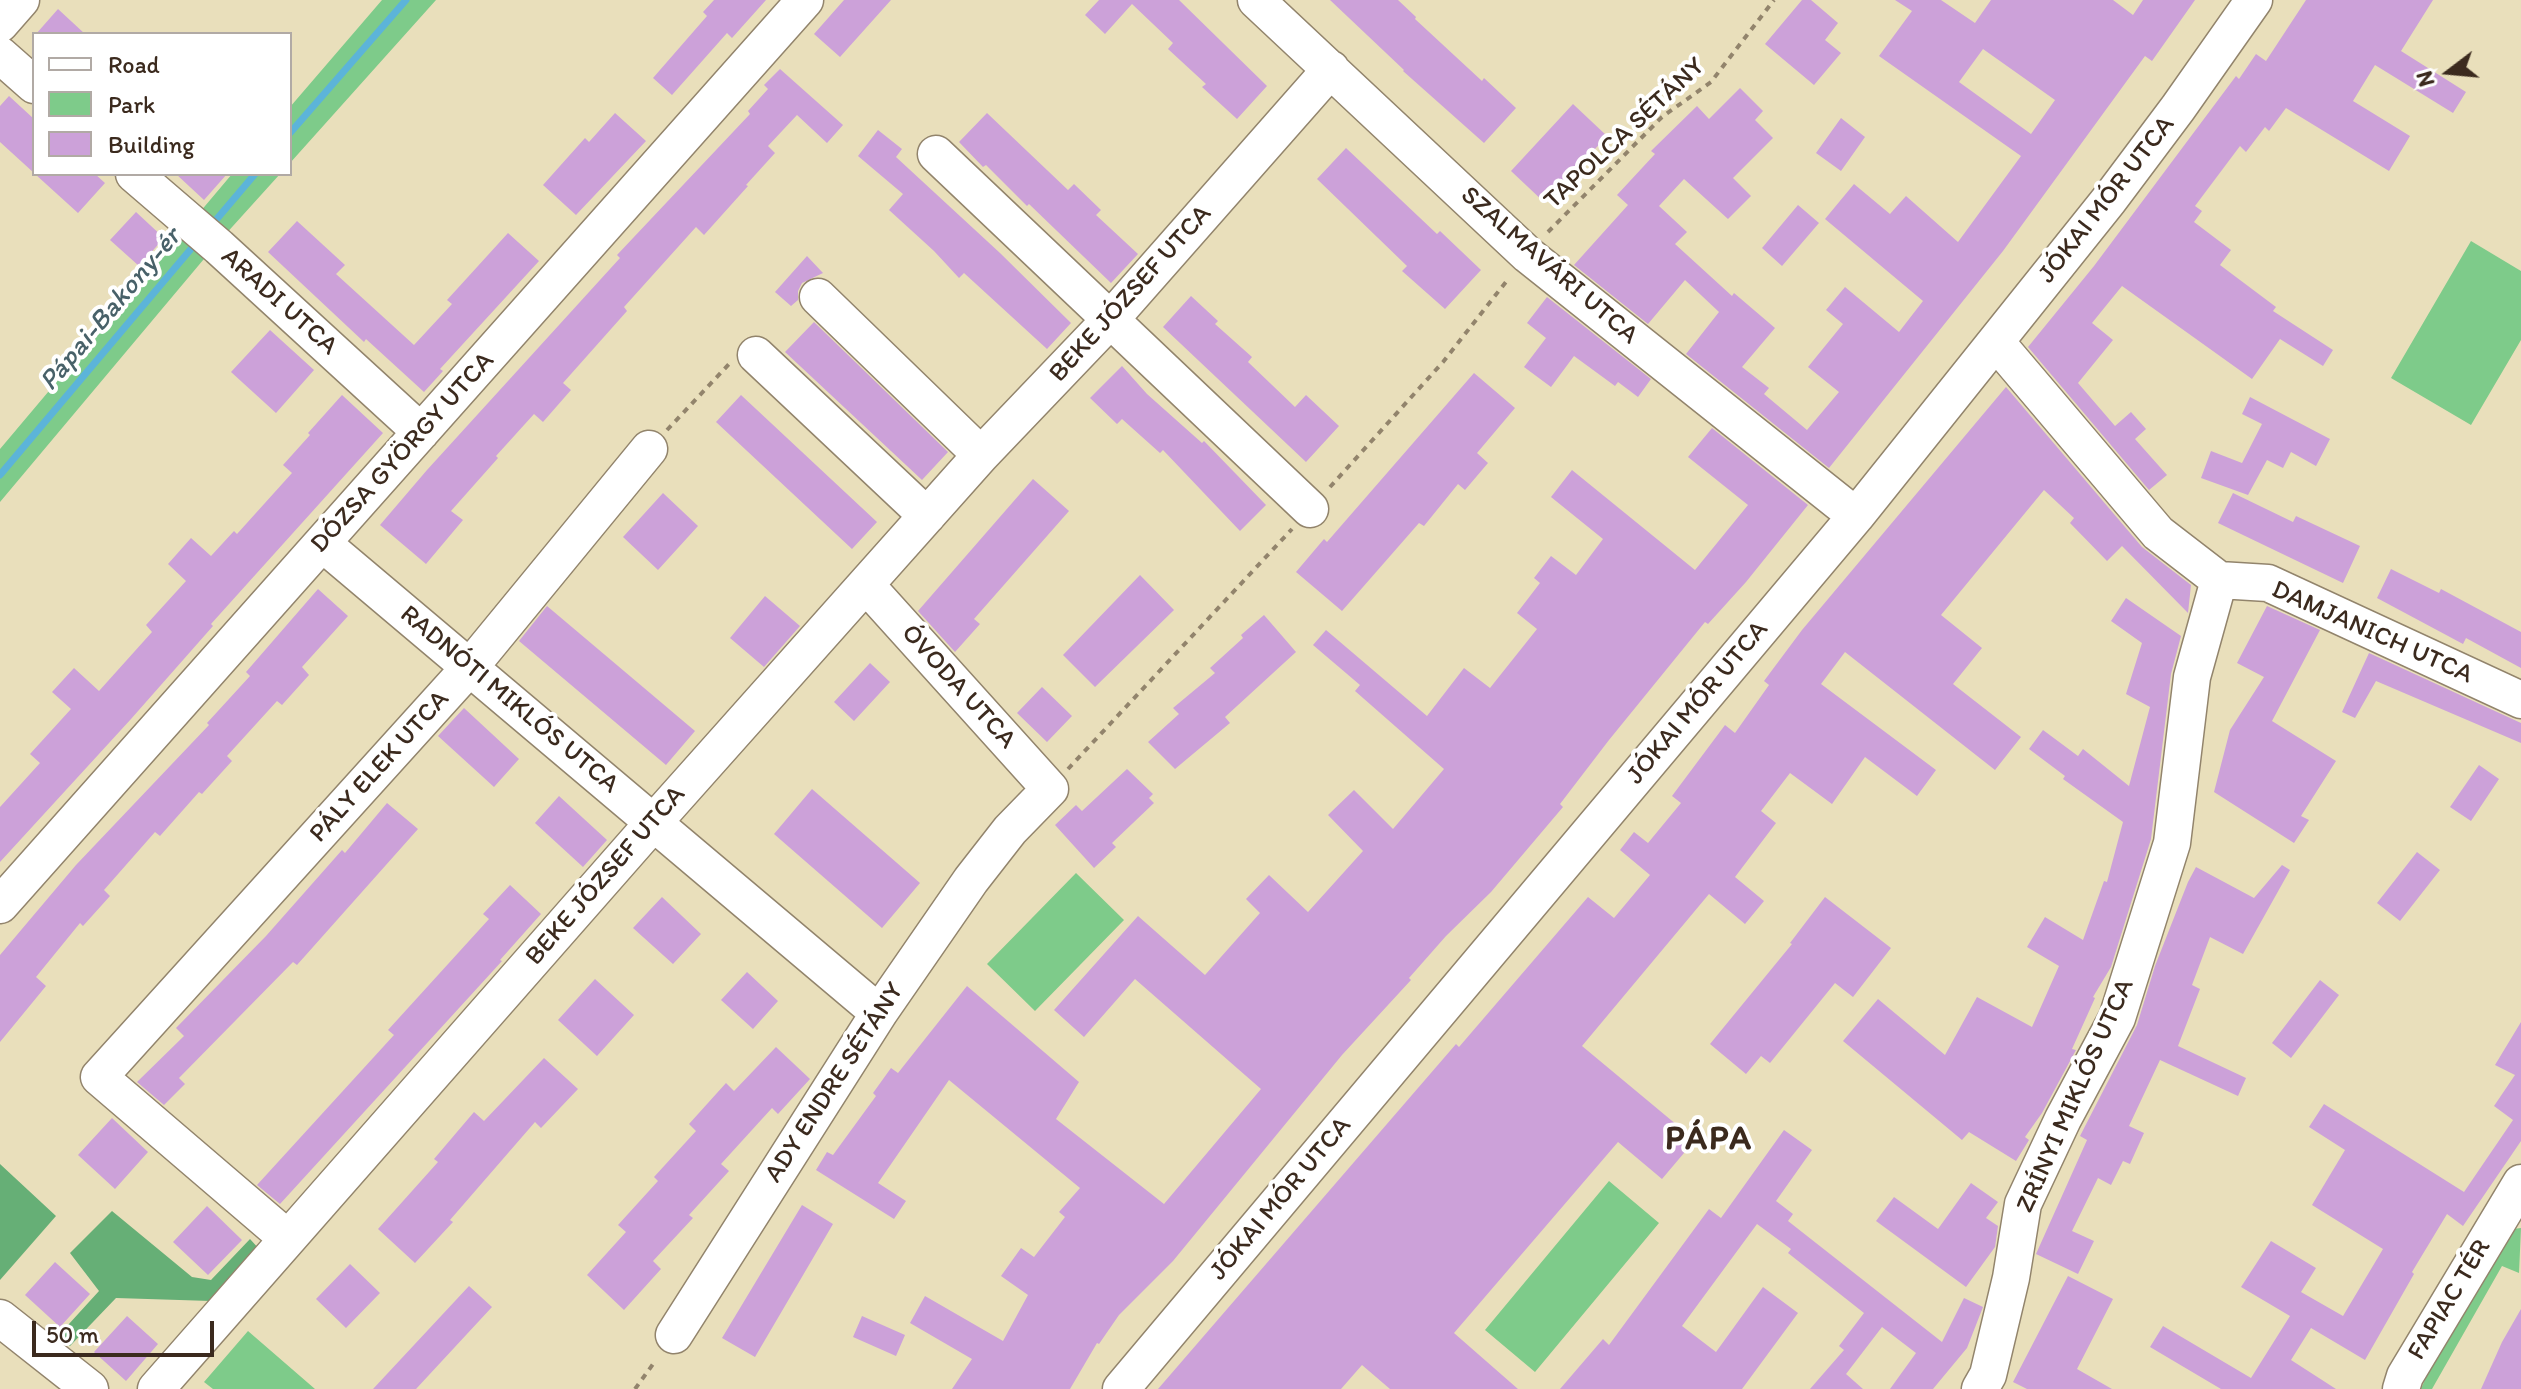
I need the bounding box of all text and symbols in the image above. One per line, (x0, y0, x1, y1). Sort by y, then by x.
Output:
legend (32, 32, 292, 176)
north arrow (2409, 32, 2489, 112)
text: Road (108, 50, 160, 79)
street label: TAPOLCA SÉTÁNY (1538, 52, 1712, 216)
text: N (2410, 68, 2440, 90)
text: Park (108, 90, 155, 119)
street label: JÓKAI MÓR UTCA (2032, 110, 2182, 290)
text: Building (108, 130, 195, 159)
street label: SZALMAVÁRI UTCA (1454, 180, 1644, 352)
street label: BEKE JÓZSEF UTCA (1043, 199, 1219, 389)
water label: Pápai-Bakony-ér (33, 222, 189, 398)
street label: ARADI UTCA (214, 242, 344, 362)
street label: DÓZSA GYÖRGY UTCA (305, 346, 501, 560)
street label: DAMJANICH UTCA (2267, 575, 2477, 691)
street label: RADNÓTI MIKLÓS UTCA (393, 599, 625, 801)
street label: JÓKAI MÓR UTCA (1621, 615, 1775, 791)
street label: ÓVODA UTCA (894, 618, 1022, 756)
street label: PÁLY ELEK UTCA (304, 685, 456, 849)
street label: BEKE JÓZSEF UTCA (520, 780, 692, 972)
street label: ZRÍNYI MIKLÓS UTCA (2010, 974, 2142, 1218)
street label: ADY ENDRE SÉTÁNY (759, 977, 911, 1189)
street label: JÓKAI MÓR UTCA (1204, 1111, 1358, 1287)
district label: PÁPA (1664, 1120, 1754, 1160)
street label: FAPIAC TÉR (2402, 1234, 2498, 1366)
scale bar (36, 1305, 218, 1355)
text: 50 m (46, 1320, 99, 1349)

